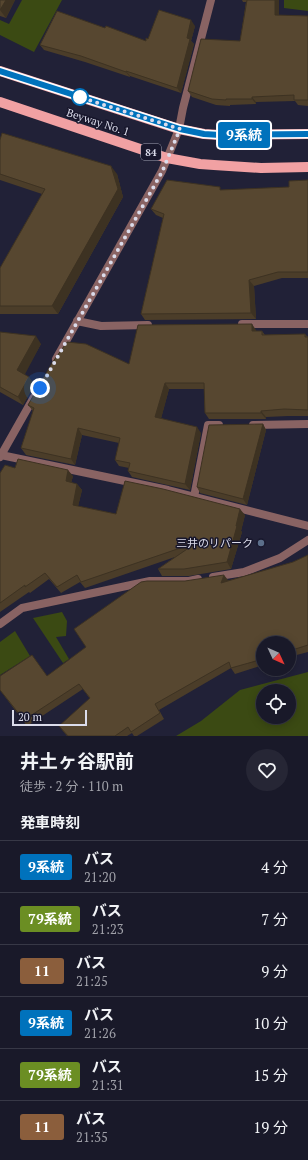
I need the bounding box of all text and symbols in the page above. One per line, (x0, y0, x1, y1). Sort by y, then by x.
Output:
unlabelled marker (71, 88, 89, 106)
street label: Beyway No. 1 (65, 105, 131, 139)
line badge: 9系統 (221, 122, 267, 148)
text: 9系統 (226, 125, 262, 144)
road number: 84 (141, 144, 161, 160)
your location (30, 378, 50, 398)
place label: 三井のリパーク (176, 536, 253, 550)
marker: 三井のリパーク (256, 538, 266, 548)
north arrow (256, 636, 296, 676)
map controls (256, 636, 296, 724)
button: locate (256, 684, 296, 724)
scale bar (12, 708, 87, 727)
text: 20 m (18, 710, 42, 724)
text: 井土ヶ谷駅前 (20, 748, 134, 773)
button: heart (246, 749, 288, 791)
text: 徒歩 · 2 分 · 110 m (20, 777, 123, 795)
text: 発車時刻 (20, 812, 80, 832)
text: バス (84, 848, 114, 868)
text: 9系統 (28, 857, 64, 876)
text: 4 分 (261, 857, 288, 877)
text: 21:20 (84, 868, 116, 886)
text: バス (92, 900, 122, 920)
text: 79系統 (28, 909, 72, 928)
text: 7 分 (261, 909, 288, 929)
text: 21:23 (92, 920, 124, 938)
text: バス (76, 952, 106, 972)
text: 11 (34, 961, 50, 980)
text: 9 分 (261, 961, 288, 981)
text: 21:25 (76, 972, 108, 990)
text: バス (84, 1004, 114, 1024)
text: 9系統 (28, 1013, 64, 1032)
text: 10 分 (253, 1013, 288, 1033)
text: 21:26 (84, 1024, 116, 1042)
text: バス (92, 1056, 122, 1076)
text: 79系統 (28, 1065, 72, 1084)
text: 15 分 (253, 1065, 288, 1085)
text: 21:31 (92, 1076, 124, 1094)
text: バス (76, 1108, 106, 1128)
text: 11 (34, 1117, 50, 1136)
text: 19 分 (253, 1117, 288, 1137)
text: 21:35 (76, 1128, 108, 1146)

